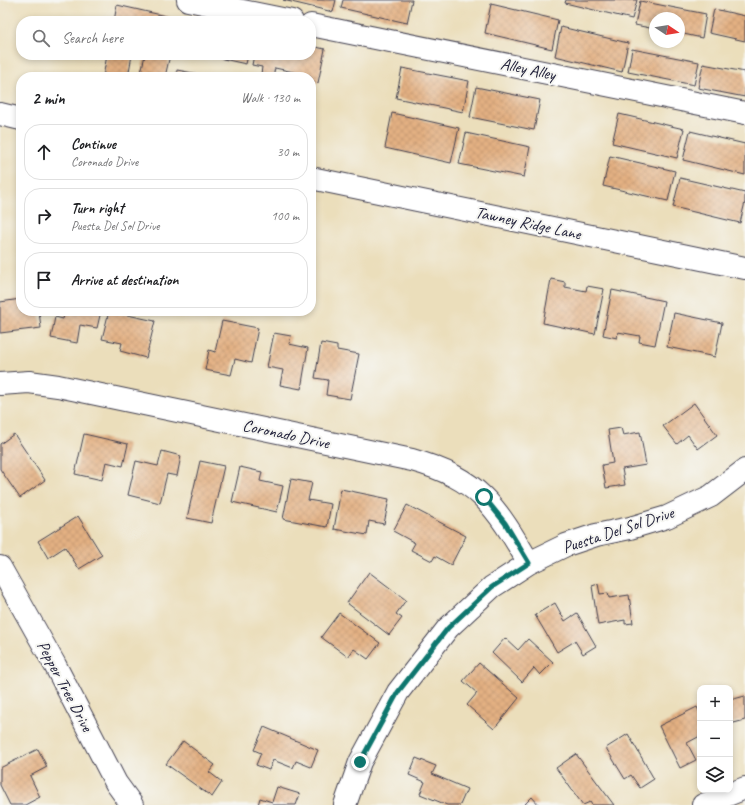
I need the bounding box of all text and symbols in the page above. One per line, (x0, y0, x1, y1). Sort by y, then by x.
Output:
north arrow (649, 12, 685, 48)
search box (16, 16, 316, 60)
icon: search (30, 27, 52, 49)
text: Search here (62, 29, 123, 48)
street label: Alley Alley (499, 53, 558, 85)
text: 2 min (32, 88, 65, 109)
text: Walk · 130 m (241, 90, 300, 106)
text: Continue (71, 135, 116, 154)
icon: ahead (33, 141, 55, 163)
text: 30 m (277, 144, 299, 160)
text: Coronado Drive (71, 154, 138, 170)
text: Turn right (71, 199, 124, 218)
street label: Tawney Ridge Lane (473, 202, 584, 245)
icon: right (33, 205, 55, 227)
text: 100 m (271, 208, 299, 224)
text: Puesta Del Sol Drive (71, 218, 160, 234)
icon: arrive (33, 269, 55, 291)
text: Arrive at destination (71, 271, 178, 290)
street label: Coronado Drive (241, 415, 333, 454)
route start (475, 488, 493, 506)
street label: Puesta Del Sol Drive (560, 502, 678, 558)
street label: Pepper Tree Drive (32, 637, 98, 736)
map controls (697, 685, 733, 793)
button: + (697, 685, 733, 721)
button: − (697, 721, 733, 757)
route end (351, 753, 369, 771)
button: layers (697, 757, 733, 793)

